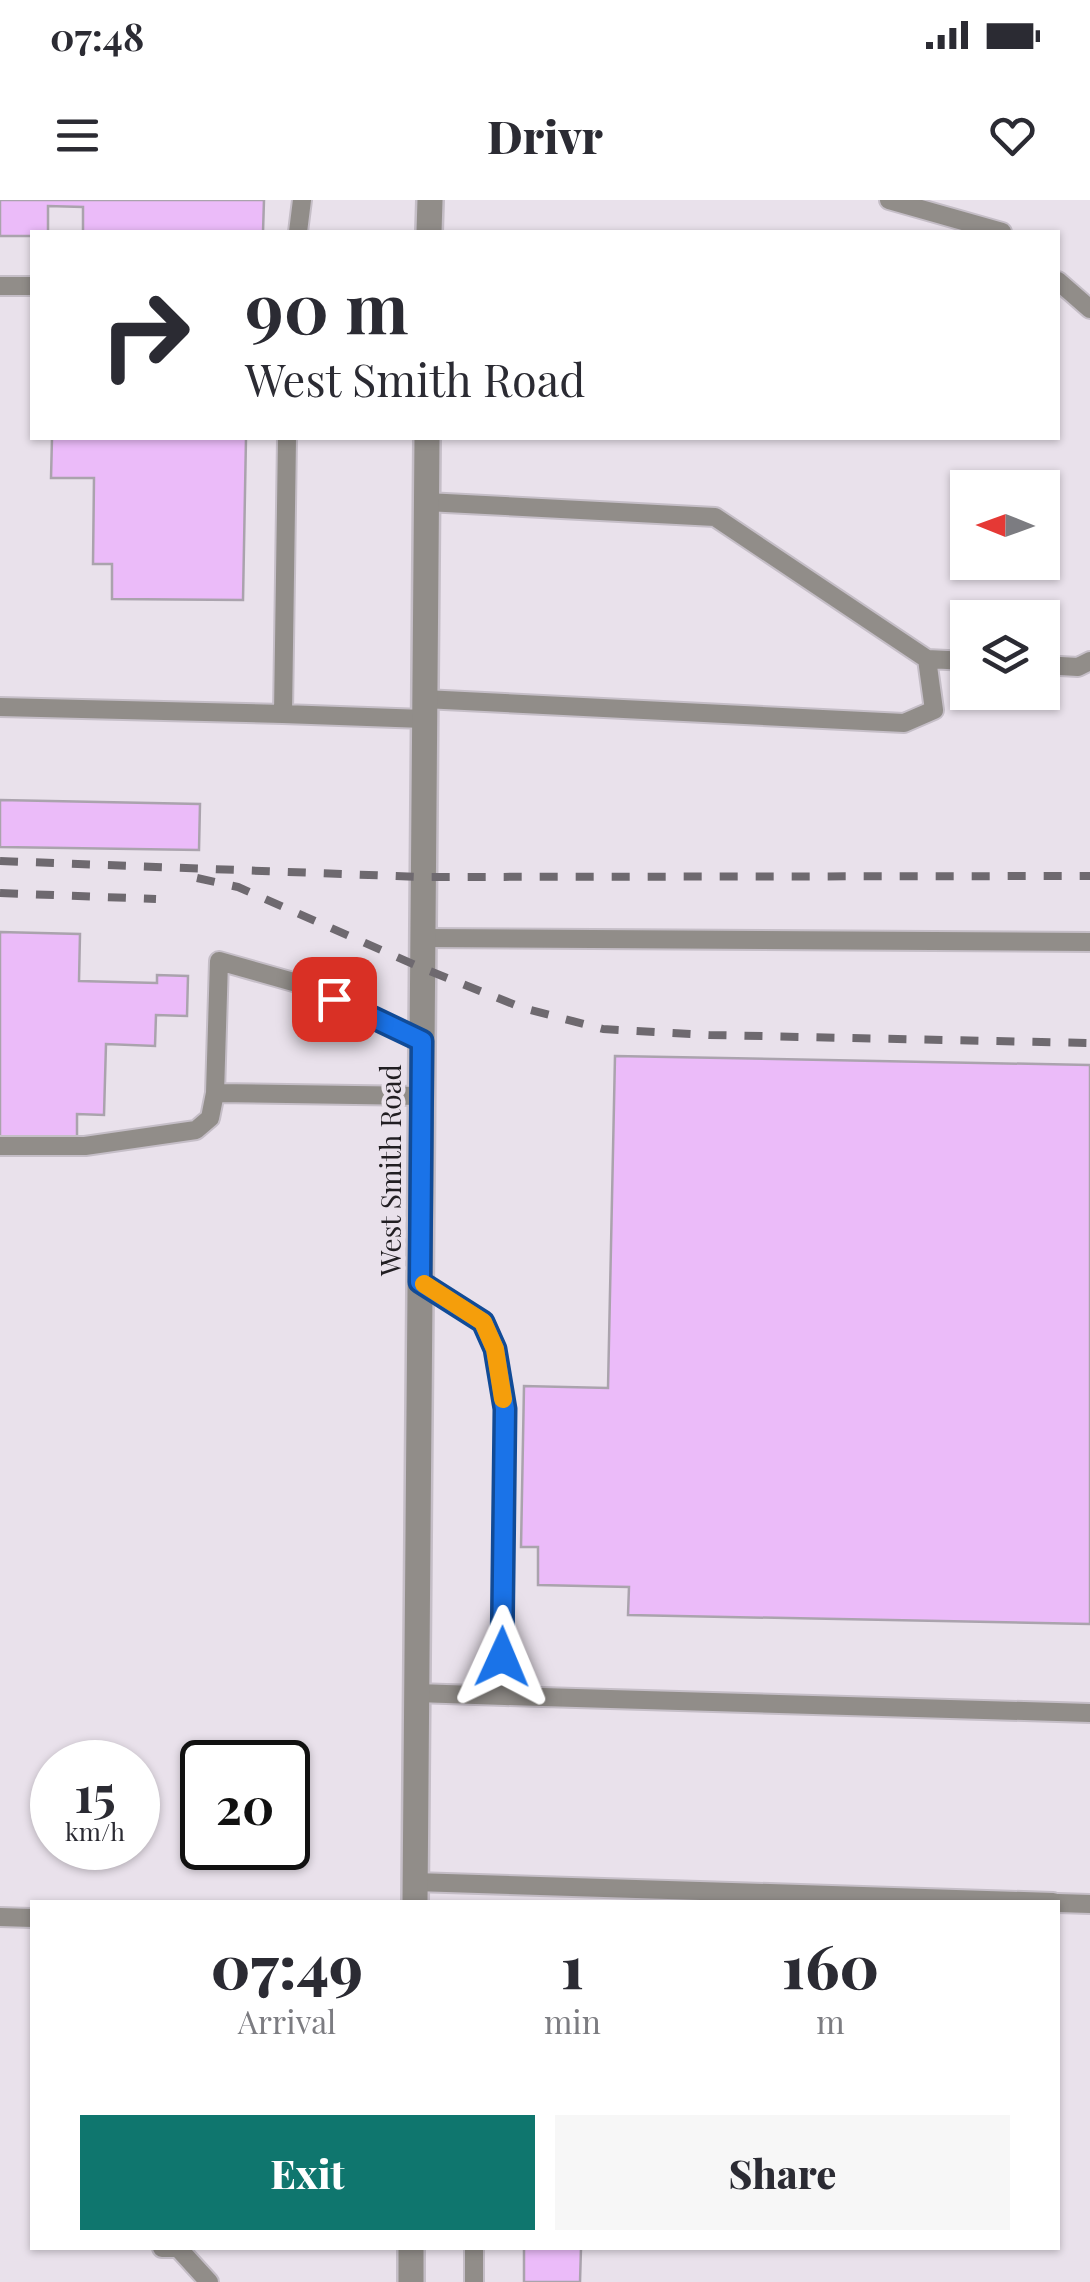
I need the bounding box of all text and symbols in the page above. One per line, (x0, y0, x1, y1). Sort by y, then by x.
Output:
text: 07:48 (50, 10, 144, 61)
text: Drivr (487, 105, 603, 165)
icon: menu (50, 108, 105, 163)
icon: heart (985, 108, 1040, 163)
text: 90 m (245, 258, 409, 352)
icon: right (80, 270, 210, 400)
text: West Smith Road (245, 348, 585, 408)
north arrow (950, 470, 1060, 580)
map controls (950, 470, 1060, 710)
button: layers (950, 600, 1060, 710)
pin (292, 957, 377, 1042)
icon: arrive (307, 972, 362, 1027)
street label: West Smith Road (371, 1064, 408, 1277)
position arrow (450, 1605, 554, 1709)
speed limit sign: 20 (180, 1740, 310, 1870)
text: 15 (74, 1759, 116, 1826)
text: km/h (65, 1814, 125, 1847)
text: 07:49 (211, 1924, 363, 2004)
text: 1 (561, 1924, 584, 2004)
text: 160 (782, 1924, 879, 2004)
text: Arrival (238, 1999, 336, 2042)
text: min (544, 1999, 601, 2042)
text: m (816, 1999, 845, 2042)
button: Exit (80, 2115, 535, 2230)
button: Share (555, 2115, 1010, 2230)

